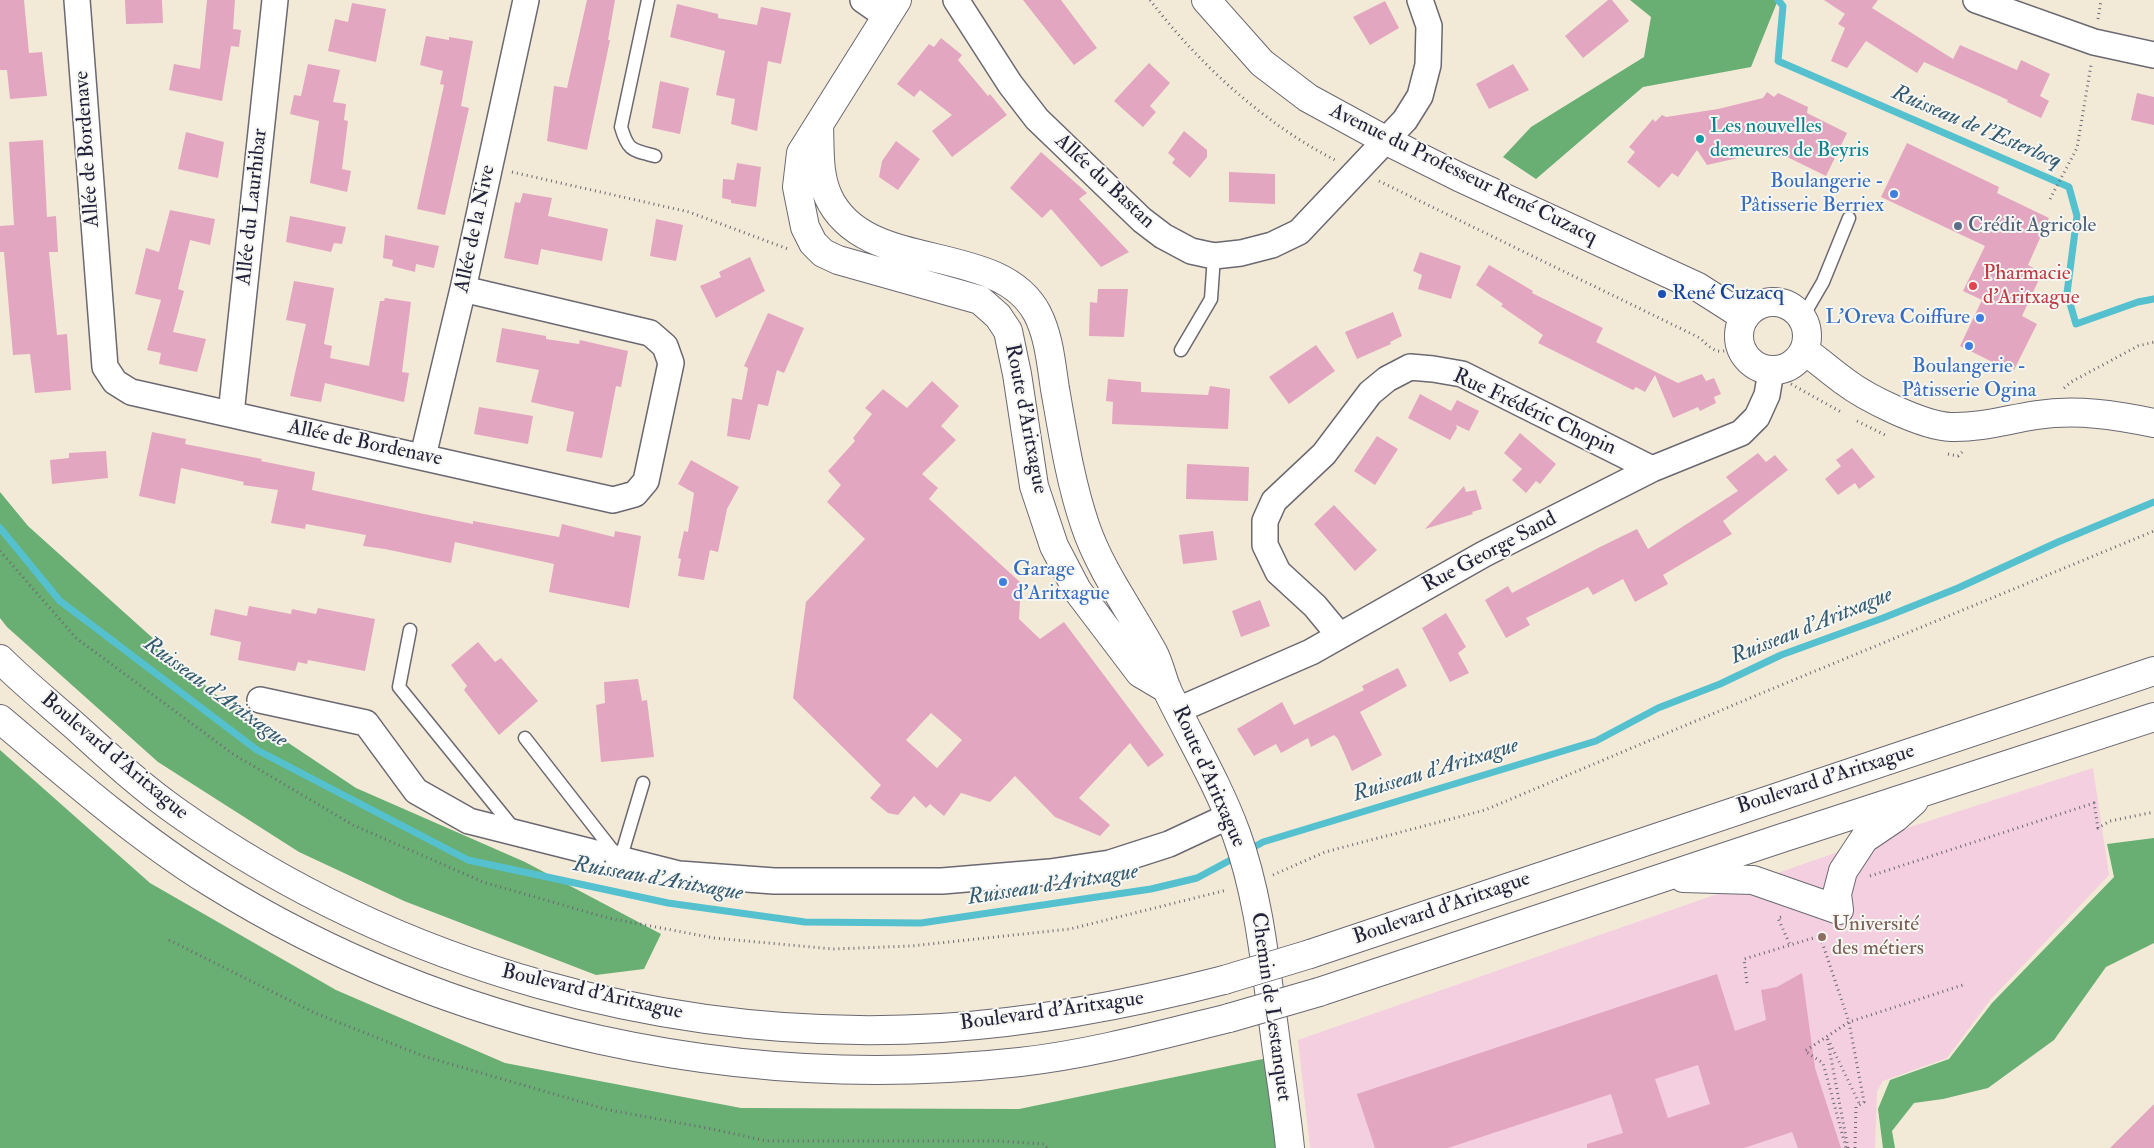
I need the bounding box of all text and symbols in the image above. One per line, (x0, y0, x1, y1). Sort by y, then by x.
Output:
street label: Allée de Bordenave (70, 70, 106, 228)
water label: Ruisseau de l'Esterlocq (1887, 80, 2065, 176)
street label: Avenue du Professeur René Cuzacq (1325, 99, 1601, 251)
place label: Les nouvelles demeures de Beyris (1710, 114, 1869, 164)
street label: Allée du Laurhibar (232, 127, 274, 287)
street label: Allée du Bastan (1049, 129, 1159, 235)
marker: Les nouvelles demeures de Beyris (1694, 133, 1706, 145)
street label: Allée de la Nive (450, 163, 502, 295)
place label: Boulangerie - Pâtisserie Berriex (1740, 169, 1884, 219)
marker: Boulangerie - Pâtisserie Berriex (1888, 188, 1900, 200)
place label: Crédit Agricole (1968, 213, 2096, 239)
marker: Crédit Agricole (1952, 220, 1964, 232)
place label: Pharmacie d'Aritxague (1983, 261, 2079, 311)
marker: Pharmacie d'Aritxague (1967, 280, 1979, 292)
place label: René Cuzacq (1672, 281, 1784, 307)
marker: René Cuzacq (1656, 288, 1668, 300)
place label: L'Oreva Coiffure (1825, 305, 1970, 331)
marker: L'Oreva Coiffure (1974, 312, 1986, 324)
marker: Boulangerie - Pâtisserie Ogina (1963, 340, 1975, 352)
street label: Route d'Aritxague (998, 342, 1052, 496)
place label: Boulangerie - Pâtisserie Ogina (1902, 354, 2036, 404)
street label: Rue Frédéric Chopin (1449, 364, 1619, 462)
street label: Allée de Bordenave (286, 415, 444, 473)
street label: Rue George Sand (1419, 507, 1561, 599)
place label: Garage d'Aritxague (1013, 557, 1109, 607)
marker: Garage d'Aritxague (997, 576, 1009, 588)
water label: Ruisseau d'Aritxague (1727, 583, 1897, 671)
water label: Ruisseau d'Aritxague (138, 632, 292, 754)
street label: Boulevard d'Aritxague (35, 688, 193, 826)
street label: Route d'Aritxague (1166, 702, 1250, 852)
water label: Ruisseau d'Aritxague (1350, 733, 1522, 809)
street label: Boulevard d'Aritxague (1734, 739, 1918, 821)
water label: Ruisseau d'Aritxague (571, 852, 745, 908)
water label: Ruisseau d'Aritxague (966, 860, 1140, 912)
street label: Boulevard d'Aritxague (1350, 867, 1534, 951)
street label: Chemin de Lestanquet (1244, 911, 1296, 1103)
place label: Université des métiers (1832, 912, 1924, 962)
marker: Université des métiers (1816, 931, 1828, 943)
street label: Boulevard d'Aritxague (499, 960, 685, 1026)
street label: Boulevard d'Aritxague (958, 987, 1146, 1037)

